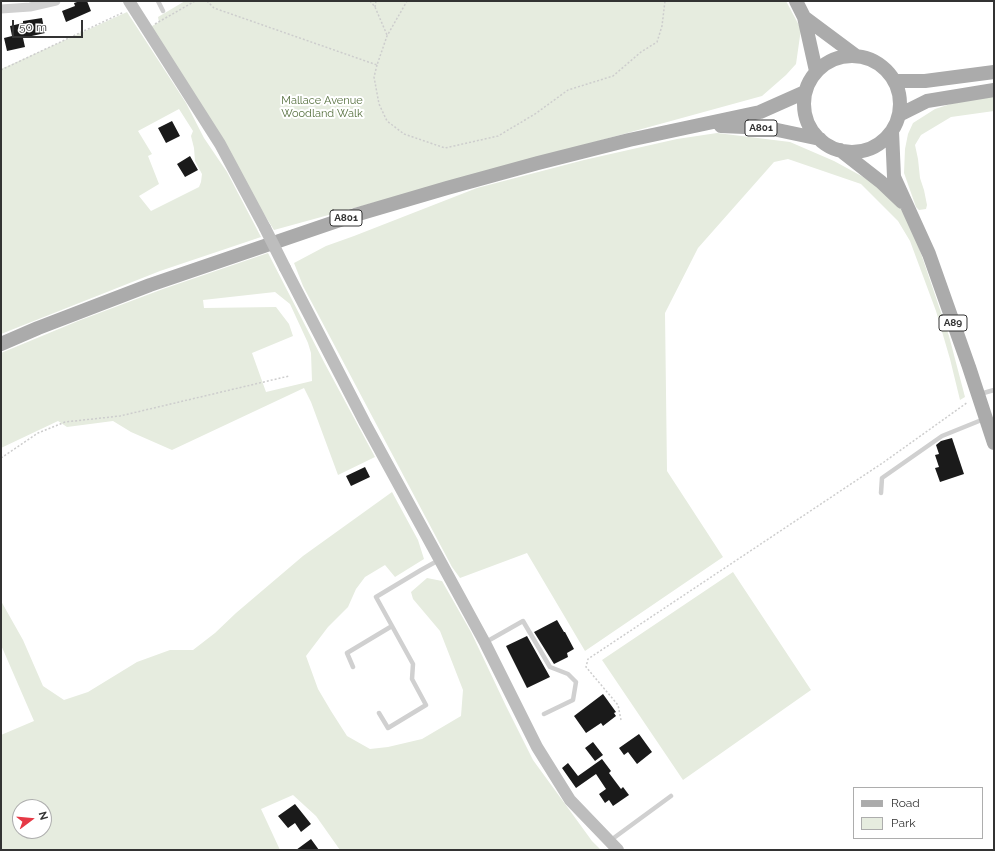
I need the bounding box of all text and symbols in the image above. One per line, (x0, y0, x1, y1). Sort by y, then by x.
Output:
scale bar (14, 12, 85, 38)
text: 50 m (19, 20, 47, 34)
park label: Mallace Avenue Woodland Walk (281, 94, 363, 120)
road number: A801 (745, 120, 777, 136)
road number: A801 (330, 210, 362, 226)
road number: A89 (939, 315, 967, 331)
legend (853, 787, 983, 839)
text: Road (891, 796, 920, 810)
north arrow (12, 799, 52, 839)
text: N (36, 810, 50, 822)
text: Park (891, 816, 916, 830)

